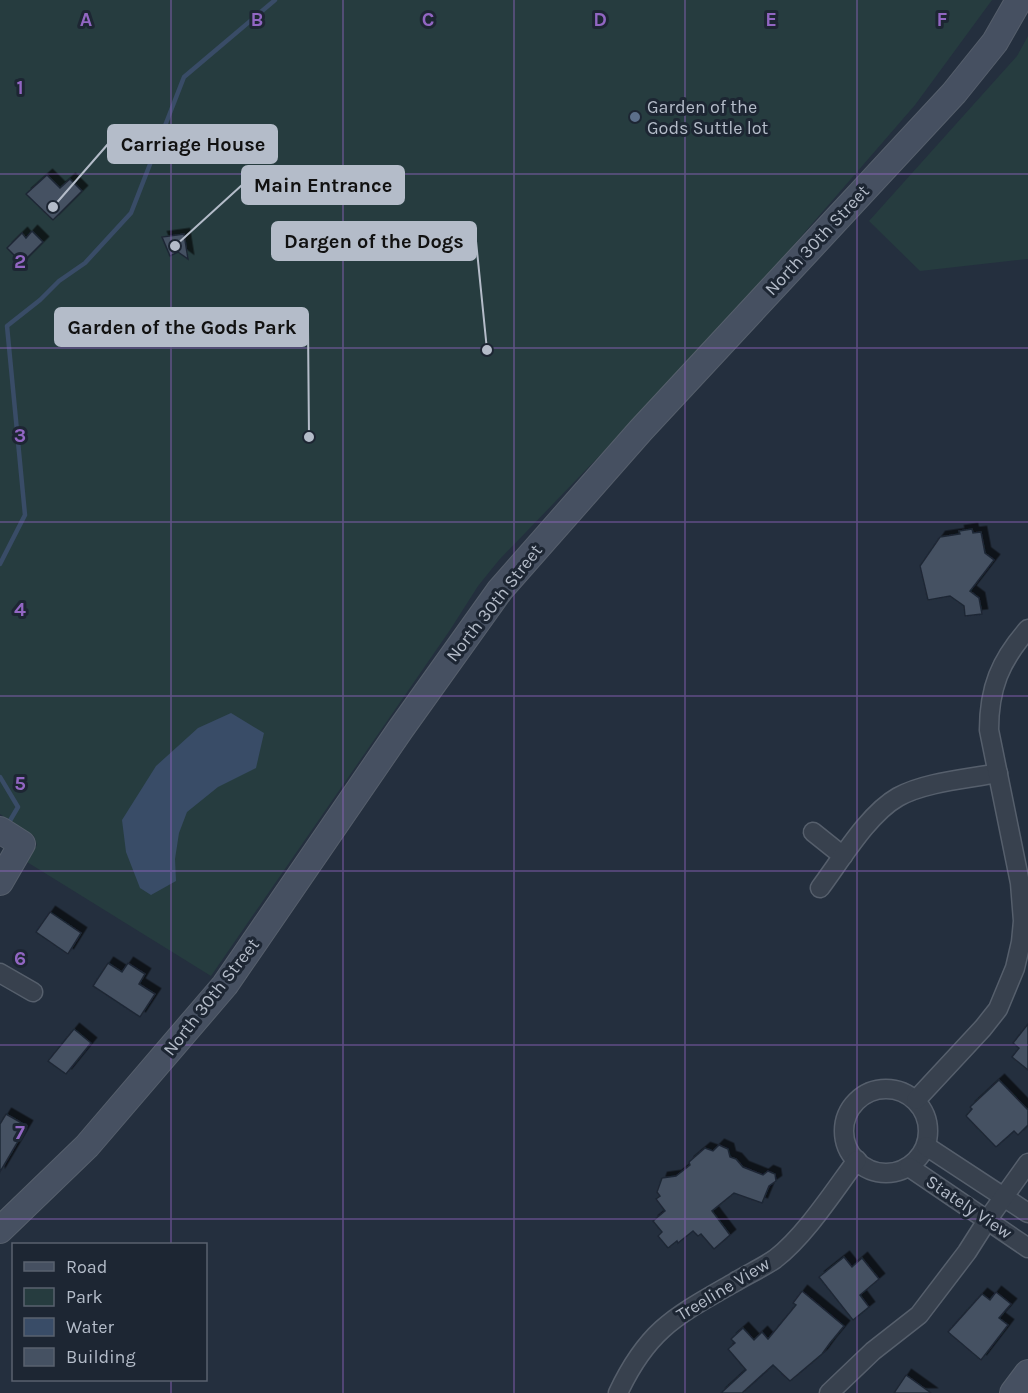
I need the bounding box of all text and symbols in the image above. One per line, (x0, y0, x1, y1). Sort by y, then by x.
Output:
text: A (80, 8, 93, 31)
text: B (251, 8, 263, 31)
text: C (422, 8, 434, 31)
text: D (593, 8, 607, 31)
text: E (765, 8, 777, 31)
text: F (937, 8, 948, 31)
text: 1 (16, 76, 24, 99)
place label: Garden of the Gods Suttle lot (647, 96, 769, 139)
marker: Garden of the Gods Suttle lot (628, 110, 642, 124)
callout: Carriage House (108, 125, 277, 163)
text: Carriage House (121, 133, 265, 156)
callout: Main Entrance (242, 166, 404, 204)
text: Main Entrance (254, 174, 392, 197)
street label: North 30th Street (760, 180, 874, 300)
callout: Dargen of the Dogs (272, 222, 476, 260)
text: Dargen of the Dogs (284, 230, 464, 253)
text: 2 (14, 250, 26, 273)
callout: Garden of the Gods Park (55, 308, 308, 346)
text: Garden of the Gods Park (68, 316, 297, 339)
text: 3 (14, 424, 26, 447)
street label: North 30th Street (441, 540, 547, 666)
text: 4 (14, 598, 26, 621)
text: 5 (14, 772, 26, 795)
street label: North 30th Street (158, 934, 264, 1060)
text: 6 (14, 947, 26, 970)
text: 7 (15, 1121, 25, 1144)
street label: Stately View (922, 1170, 1016, 1244)
legend (12, 1243, 207, 1381)
street label: Treeline View (672, 1252, 774, 1326)
text: Road (66, 1256, 107, 1278)
text: Park (66, 1286, 103, 1308)
text: Water (66, 1316, 114, 1338)
text: Building (66, 1346, 136, 1368)

